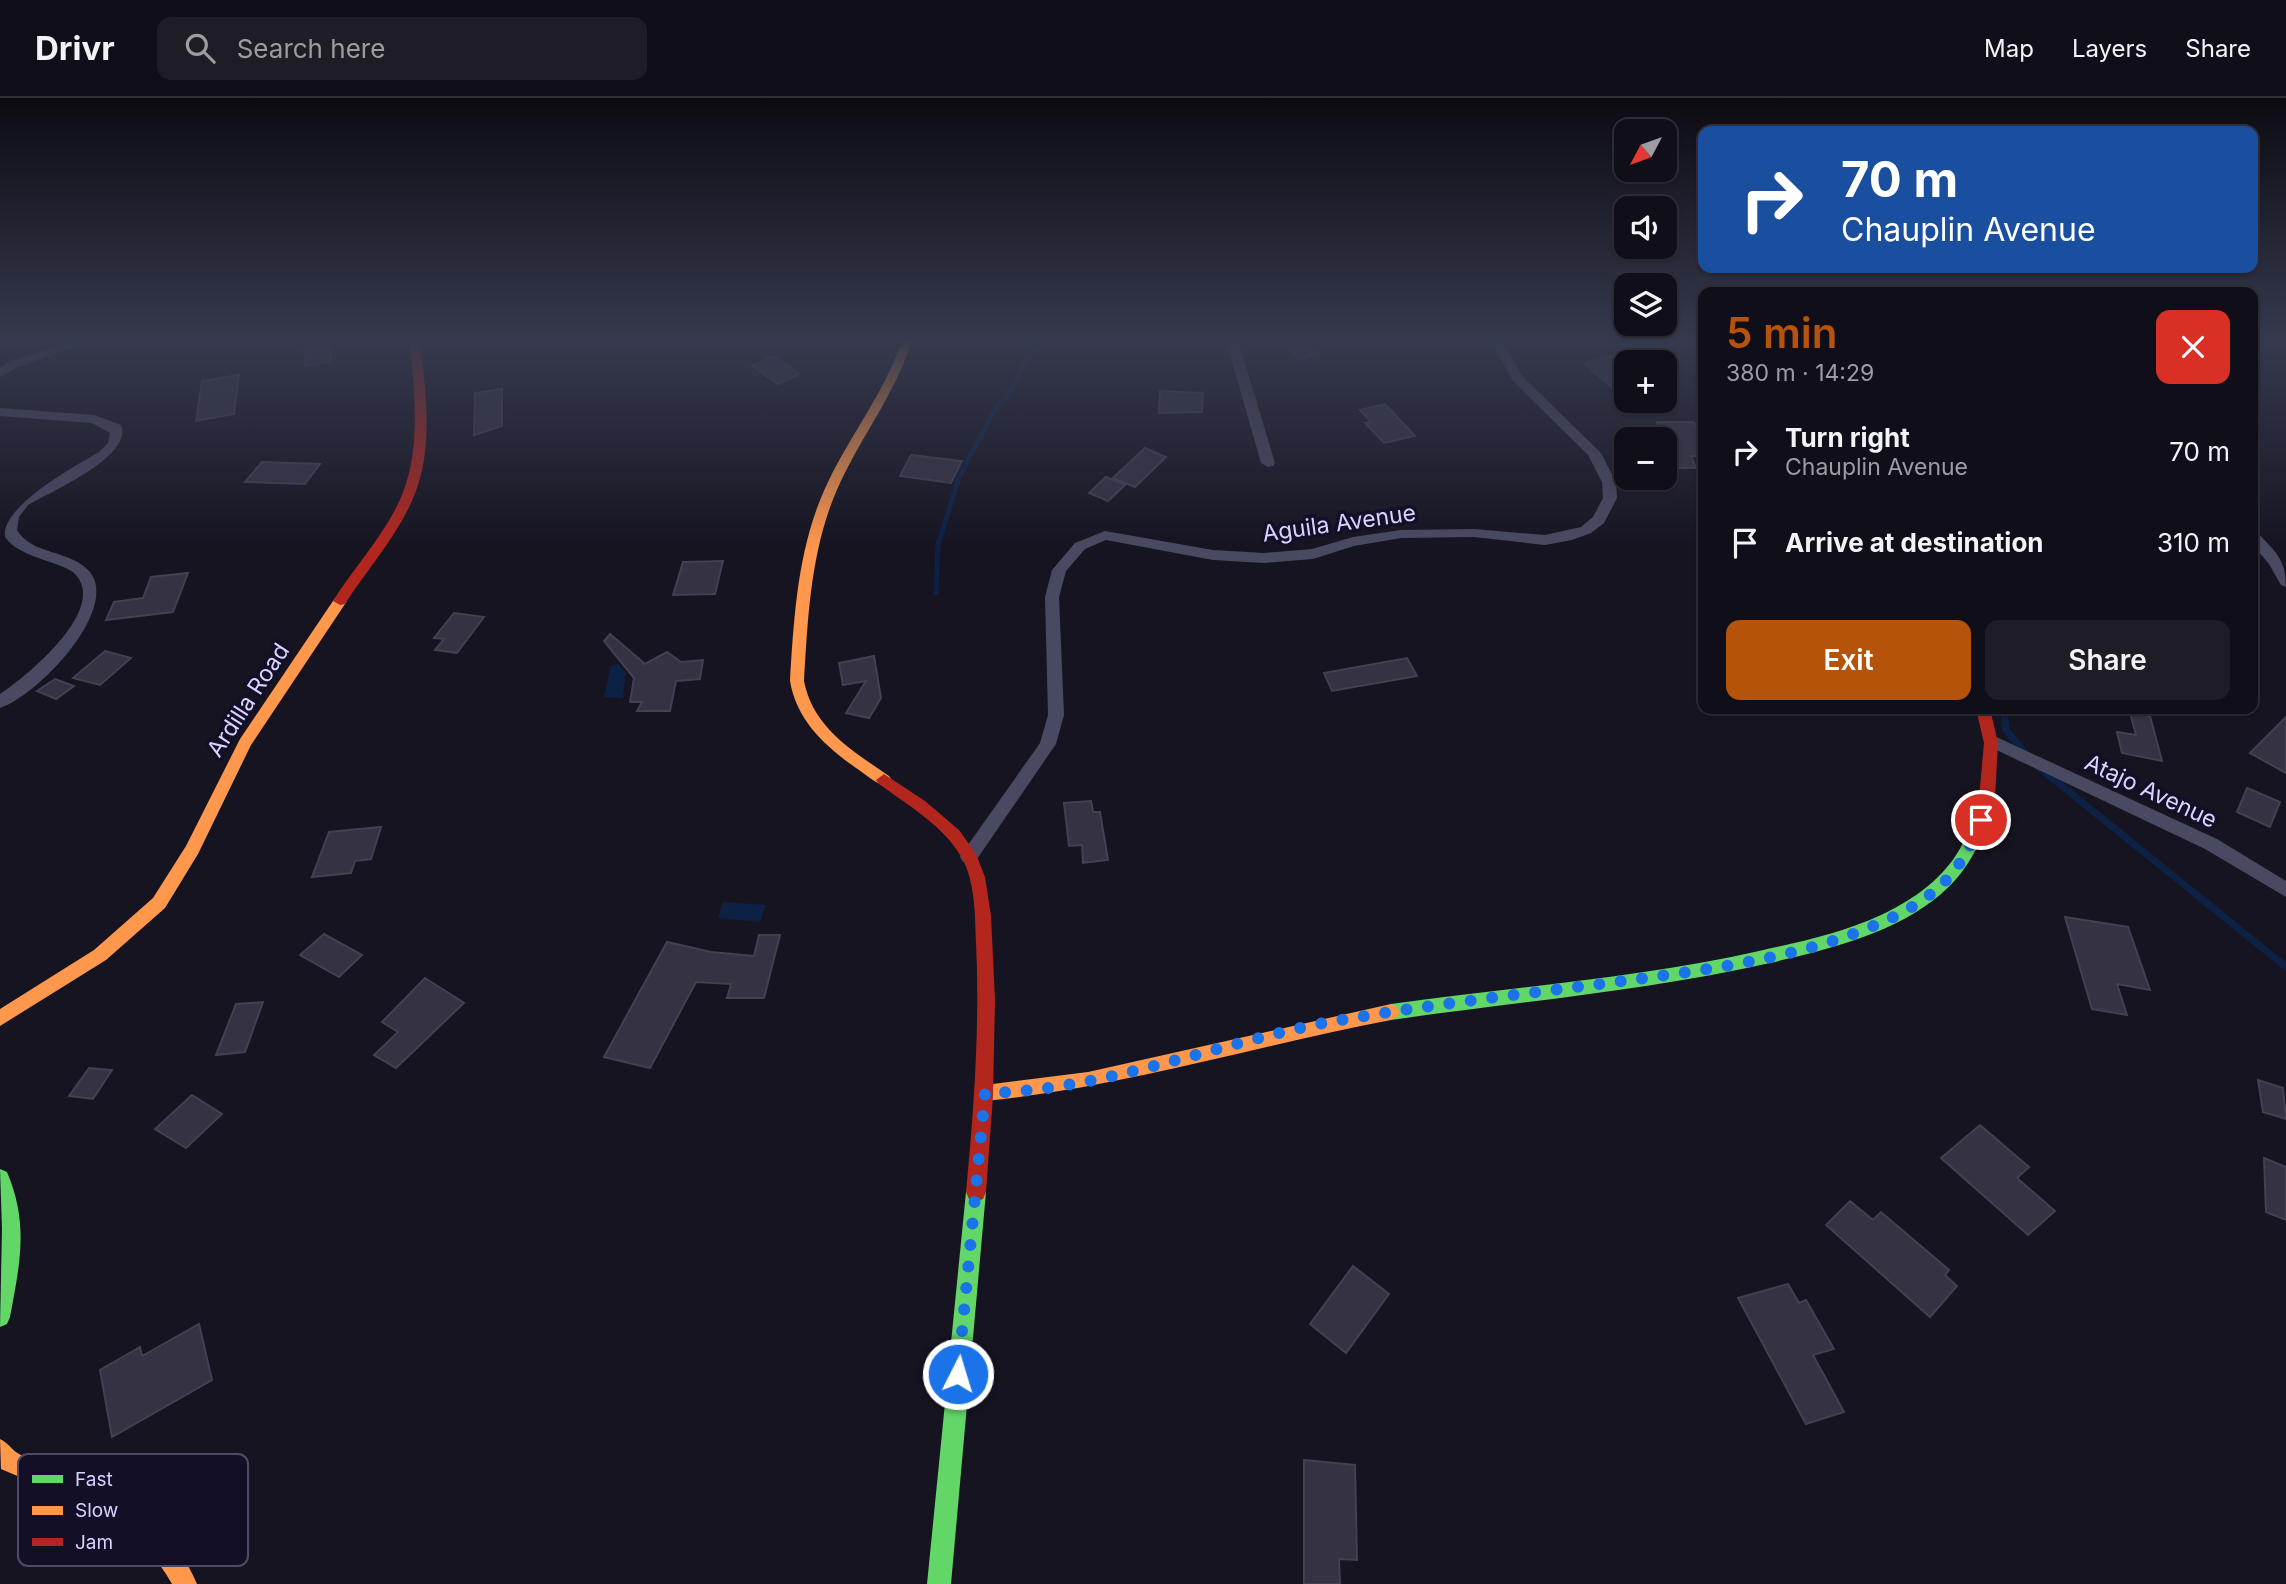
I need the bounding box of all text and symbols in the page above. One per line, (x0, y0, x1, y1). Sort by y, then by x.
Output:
search box (157, 17, 647, 80)
text: Drivr (35, 28, 115, 68)
icon: search (181, 29, 219, 67)
text: Search here (237, 33, 385, 64)
text: Map (1984, 34, 2034, 63)
text: Layers (2072, 34, 2147, 63)
text: Share (2185, 34, 2251, 63)
north arrow (1614, 119, 1676, 182)
map controls (1614, 119, 1677, 490)
text: 70 m (1841, 150, 1958, 209)
icon: right (1726, 154, 1817, 245)
button: sound (1614, 196, 1677, 259)
text: Chauplin Avenue (1841, 210, 2096, 249)
button: layers (1614, 273, 1677, 336)
text: 5 min (1726, 307, 1838, 358)
button: close (2156, 310, 2230, 384)
button: + (1614, 350, 1677, 413)
text: 380 m · 14:29 (1726, 359, 1874, 387)
text: Turn right (1785, 422, 1910, 453)
button: − (1614, 427, 1677, 490)
icon: right (1726, 433, 1764, 471)
text: 70 m (2169, 436, 2230, 467)
text: Chauplin Avenue (1785, 453, 1968, 481)
street label: Aguila Avenue (1260, 498, 1418, 548)
icon: arrive (1726, 524, 1764, 562)
text: Arrive at destination (1785, 527, 2044, 558)
text: 310 m (2157, 527, 2230, 558)
button: Exit (1726, 620, 1971, 700)
button: Share (1985, 620, 2230, 700)
street label: Ardilla Road (201, 638, 295, 762)
street label: Atajo Avenue (2080, 748, 2222, 834)
pin (1951, 790, 2011, 850)
icon: arrive (1962, 801, 2000, 839)
position arrow (921, 1337, 995, 1411)
legend (18, 1454, 248, 1566)
text: Fast (75, 1468, 113, 1491)
text: Slow (75, 1499, 118, 1522)
text: Jam (75, 1531, 113, 1554)

